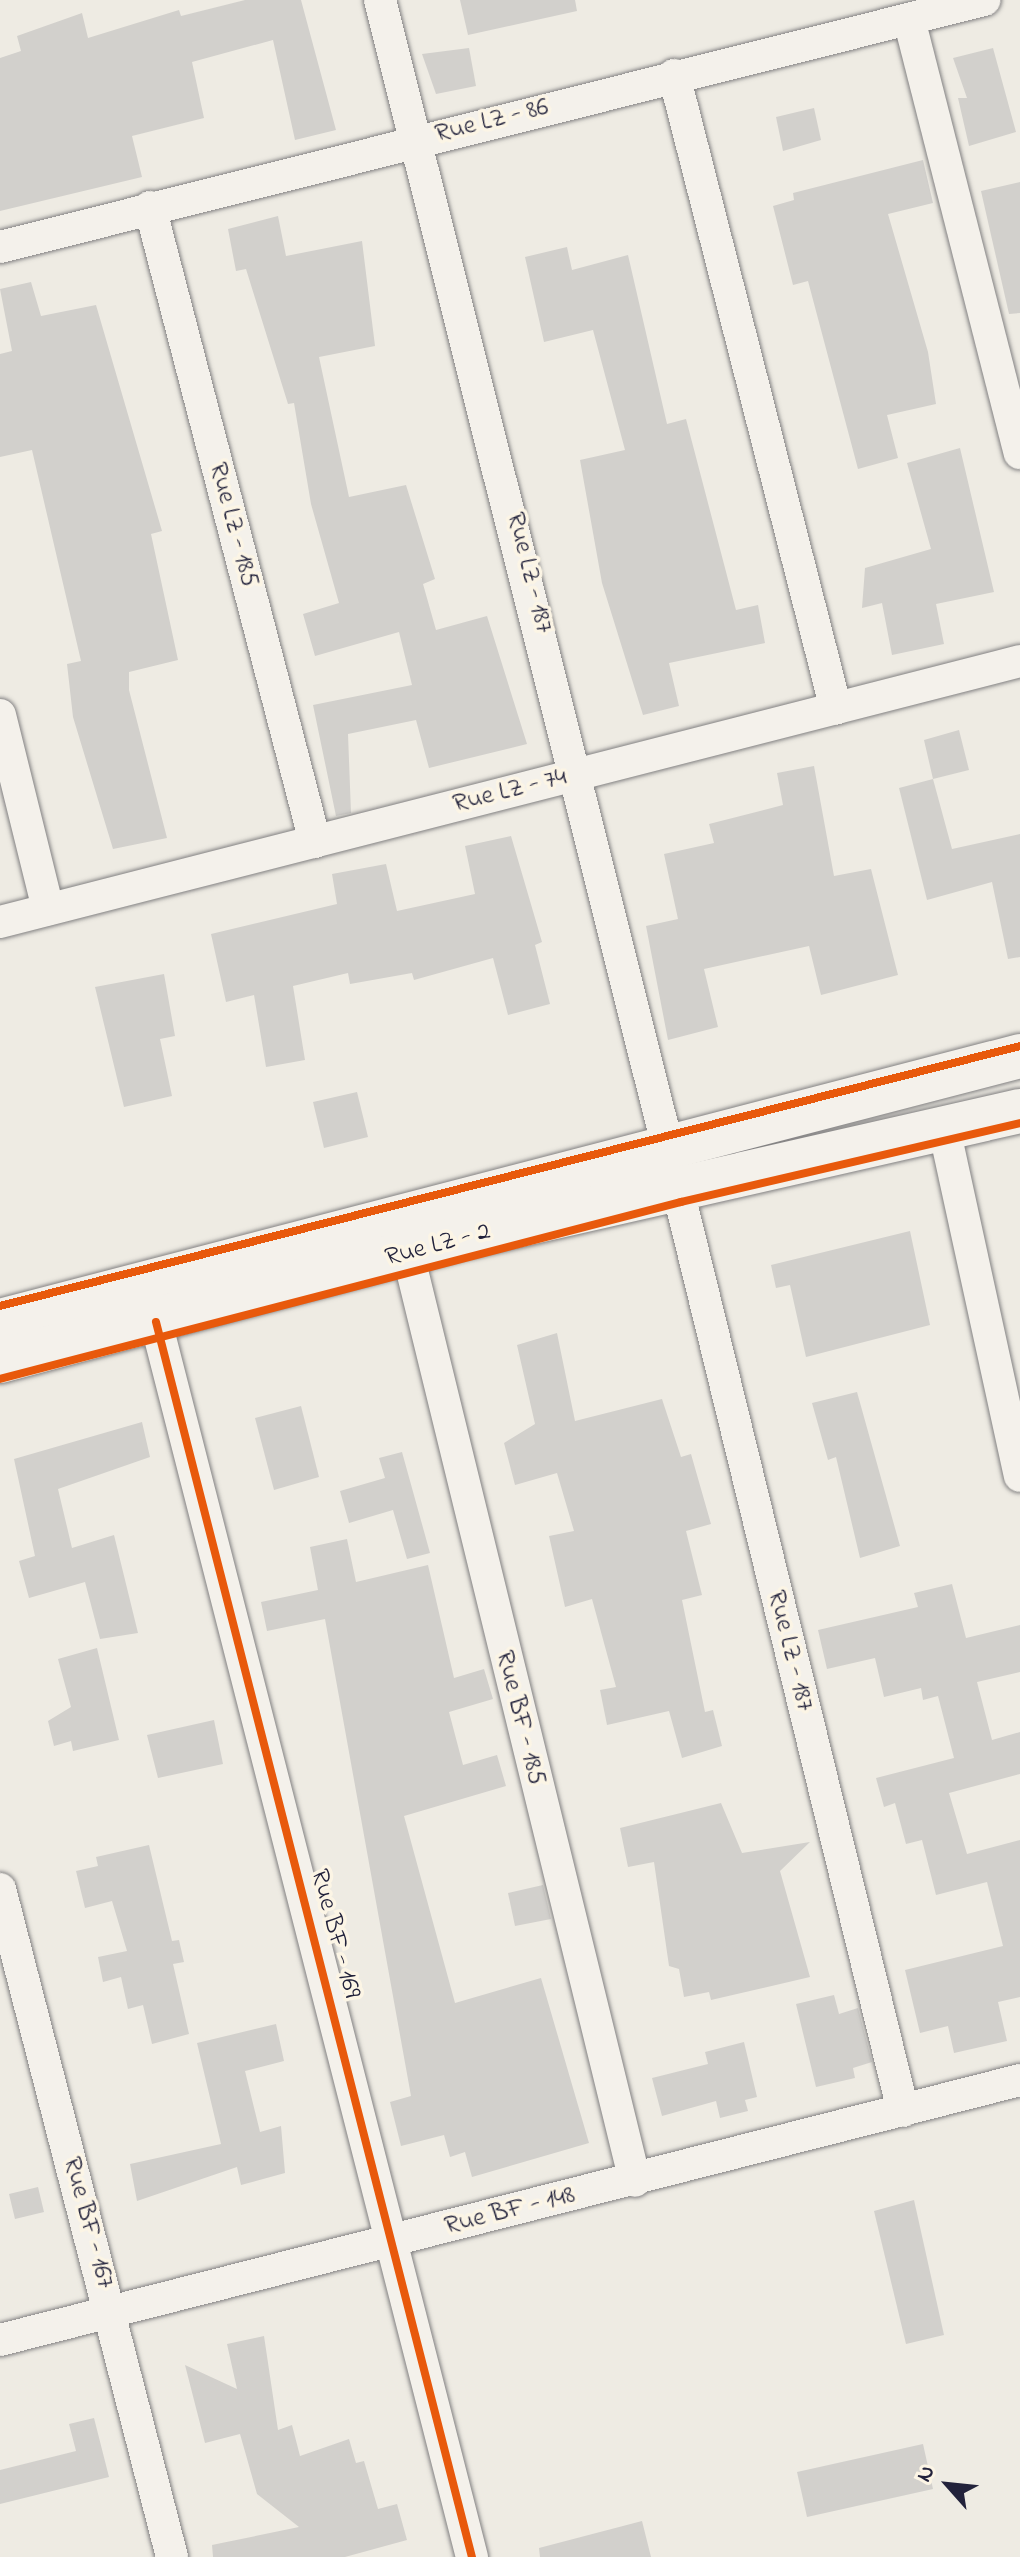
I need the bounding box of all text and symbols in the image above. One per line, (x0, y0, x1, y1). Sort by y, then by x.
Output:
street label: Rue LZ - 86 (432, 93, 552, 151)
street label: Rue LZ - 185 (200, 459, 264, 591)
street label: Rue LZ - 187 (498, 509, 558, 637)
street label: Rue LZ - 74 (450, 763, 570, 821)
street label: Rue LZ - 2 (382, 1217, 494, 1275)
street label: Rue LZ - 187 (759, 1587, 819, 1715)
street label: Rue BF - 185 (487, 1648, 551, 1788)
street label: Rue BF - 169 (302, 1866, 366, 2002)
street label: Rue BF - 167 (54, 2154, 120, 2292)
street label: Rue BF - 148 (442, 2181, 578, 2243)
north arrow (908, 2445, 988, 2525)
text: N (909, 2460, 944, 2488)

